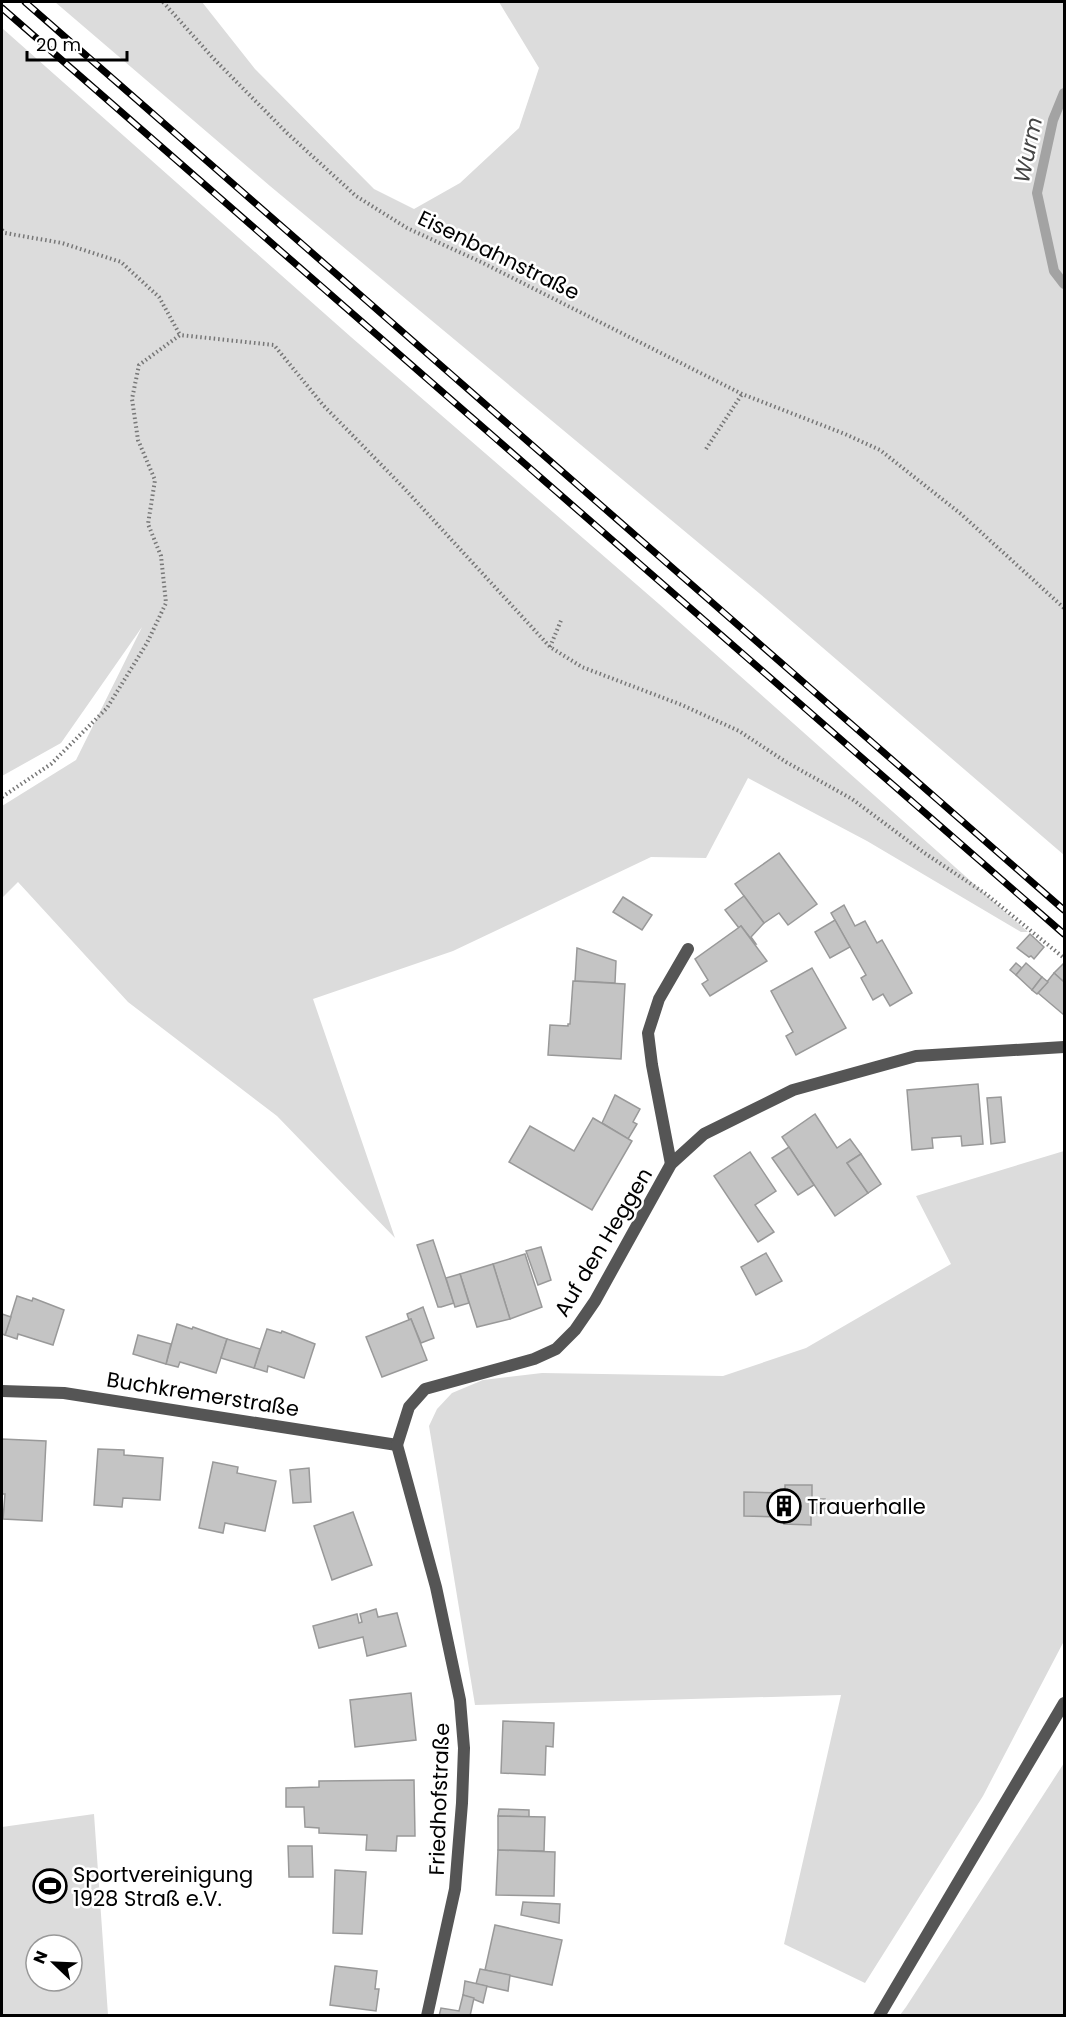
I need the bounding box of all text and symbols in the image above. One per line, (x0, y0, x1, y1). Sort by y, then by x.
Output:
scale bar (27, 24, 128, 62)
text: 20 m (36, 32, 81, 57)
water label: Wurm (1006, 114, 1050, 186)
street label: Eisenbahnstraße (413, 203, 585, 307)
street label: Auf den Heggen (547, 1162, 659, 1322)
street label: Buchkremerstraße (105, 1364, 301, 1424)
building icon: Trauerhalle (766, 1488, 802, 1524)
place label: Trauerhalle (807, 1492, 926, 1521)
street label: Friedhofstraße (422, 1722, 456, 1876)
place label: Sportvereinigung 1928 Straß e.V. (73, 1860, 253, 1913)
sports icon: Sportvereinigung 1928 Straß e.V. (32, 1868, 68, 1904)
north arrow (24, 1933, 84, 1993)
text: N (28, 1947, 54, 1967)

